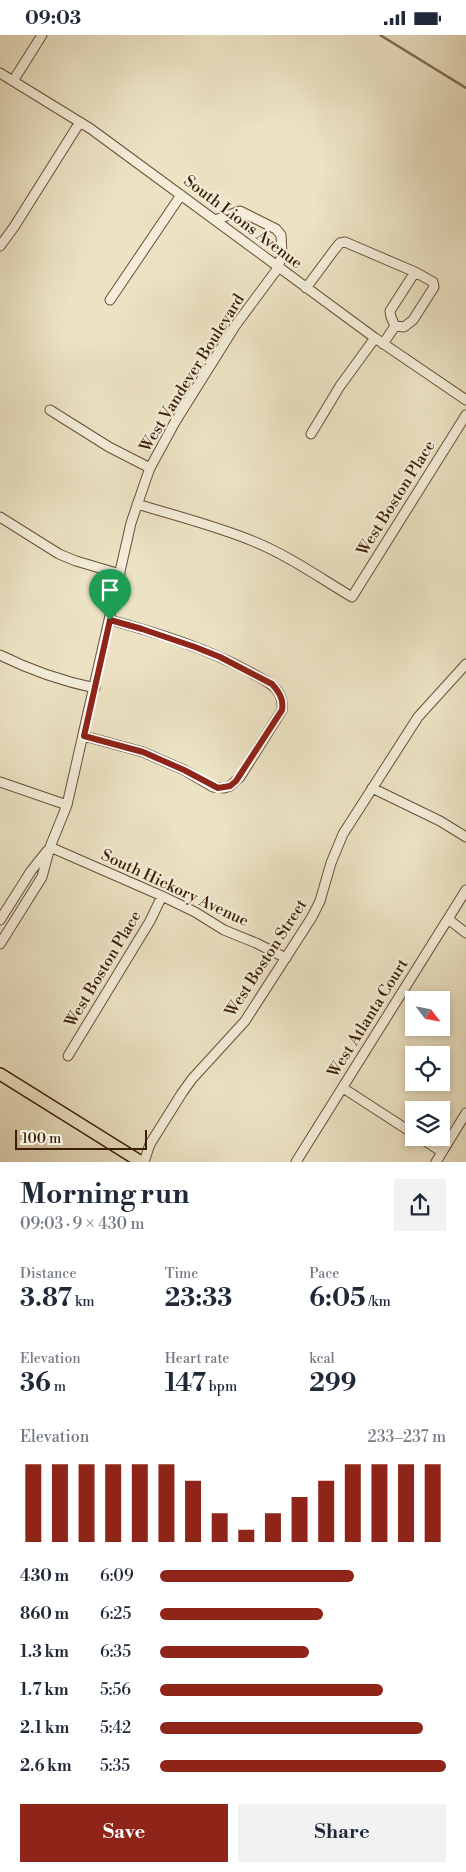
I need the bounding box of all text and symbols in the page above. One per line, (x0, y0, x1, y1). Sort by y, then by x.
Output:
text: 09:03 (25, 6, 81, 30)
street label: South Lions Avenue (180, 171, 306, 273)
street label: West Vandever Boulevard (135, 290, 249, 457)
street label: West Boston Place (352, 437, 440, 560)
pin (89, 569, 131, 620)
icon: arrive (96, 576, 124, 604)
street label: South Hickory Avenue (98, 845, 252, 931)
street label: West Boston Street (220, 895, 312, 1021)
street label: West Boston Place (60, 907, 146, 1032)
street label: West Atlanta Court (323, 955, 413, 1082)
north arrow (405, 991, 450, 1036)
map controls (405, 991, 450, 1146)
button: locate (405, 1046, 450, 1091)
button: layers (405, 1101, 450, 1146)
scale bar (15, 1127, 148, 1150)
text: 100 m (22, 1130, 61, 1148)
text: Morning run (20, 1177, 189, 1212)
button: share (394, 1179, 446, 1231)
text: 09:03 · 9 × 430 m (20, 1214, 144, 1234)
text: Distance (20, 1265, 77, 1283)
text: Time (165, 1265, 198, 1283)
text: Pace (309, 1265, 339, 1283)
text: 3.87 (20, 1283, 72, 1314)
text: 23:33 (165, 1283, 232, 1314)
text: 6:05 (309, 1283, 366, 1314)
text: km (72, 1293, 95, 1311)
text: /km (366, 1293, 391, 1311)
text: Elevation (20, 1350, 81, 1368)
text: Heart rate (165, 1350, 229, 1368)
text: kcal (309, 1350, 335, 1368)
text: 36 (20, 1368, 51, 1399)
text: 147 (165, 1368, 206, 1399)
text: 299 (309, 1368, 356, 1399)
text: m (51, 1378, 66, 1396)
text: bpm (206, 1378, 237, 1396)
text: Elevation (20, 1427, 89, 1447)
text: 233–237 m (368, 1427, 446, 1447)
text: 430 m (20, 1566, 69, 1586)
text: 6:09 (100, 1566, 134, 1586)
text: 860 m (20, 1604, 69, 1624)
text: 6:25 (100, 1604, 131, 1624)
text: 1.3 km (20, 1642, 69, 1662)
text: 6:35 (100, 1642, 131, 1662)
text: 1.7 km (20, 1680, 69, 1700)
text: 5:56 (100, 1680, 131, 1700)
text: 2.1 km (20, 1718, 69, 1738)
text: 5:42 (100, 1718, 131, 1738)
text: 2.6 km (20, 1756, 71, 1776)
text: 5:35 (100, 1756, 130, 1776)
button: Save (20, 1804, 228, 1862)
button: Share (238, 1804, 446, 1862)

